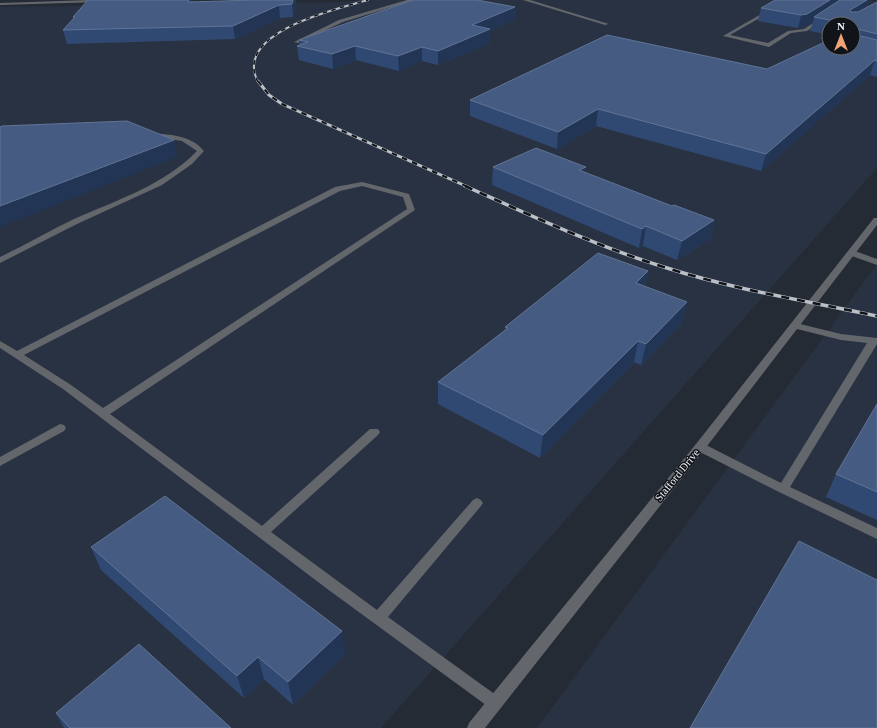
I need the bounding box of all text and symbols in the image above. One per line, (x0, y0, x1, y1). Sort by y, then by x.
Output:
north arrow (821, 16, 861, 56)
text: N (837, 20, 845, 32)
street label: Stafford Drive (652, 446, 702, 504)

